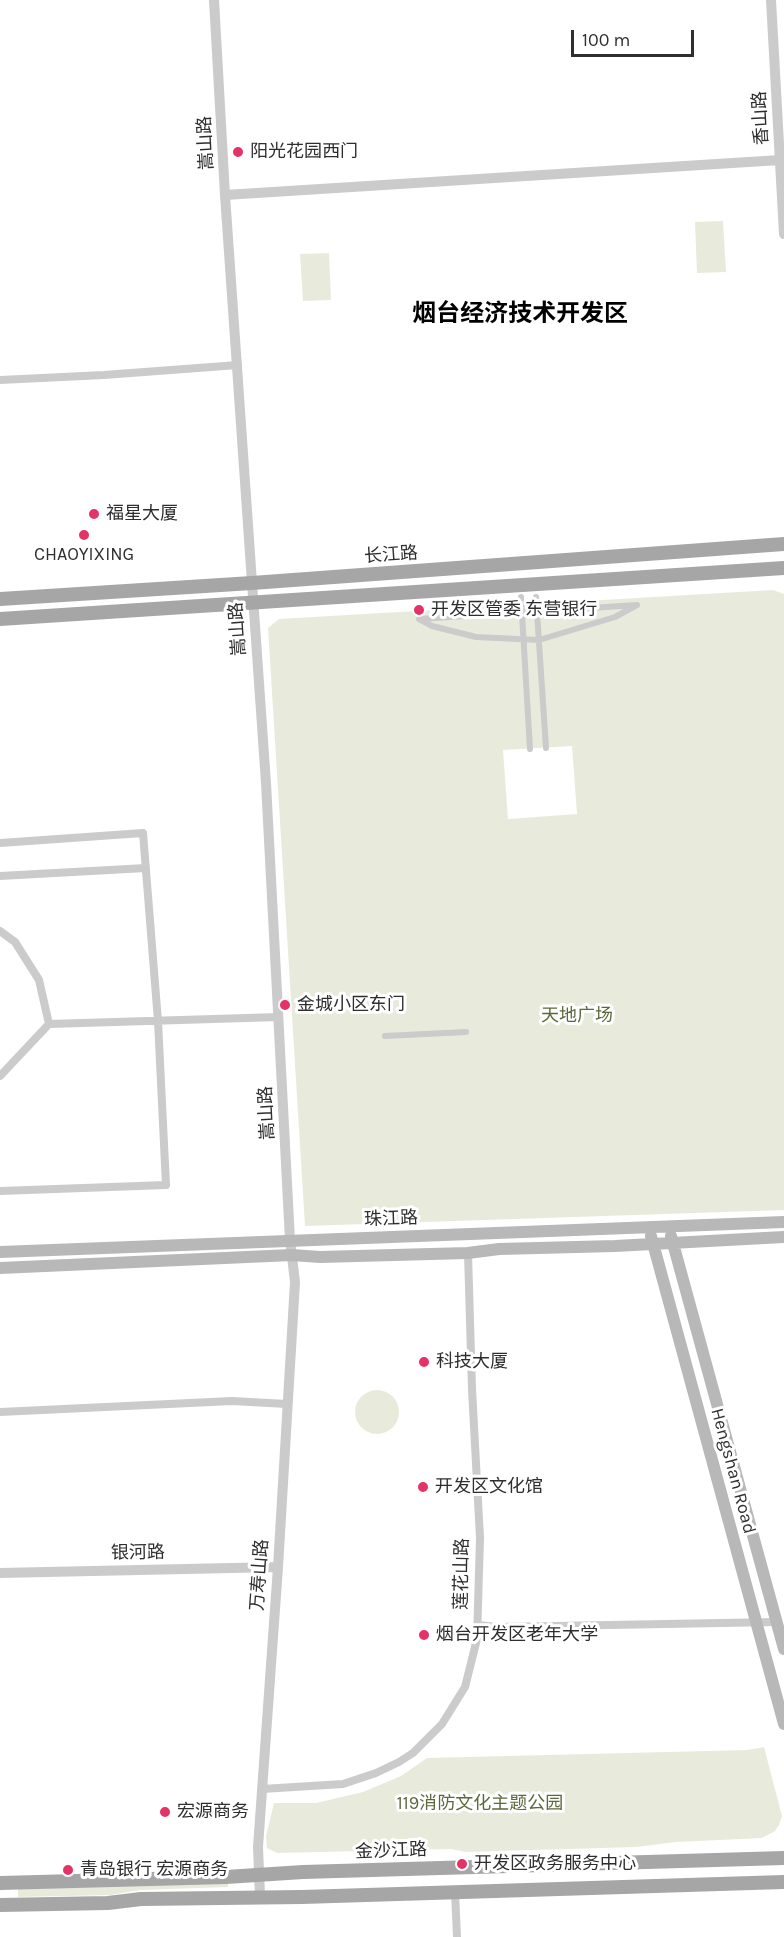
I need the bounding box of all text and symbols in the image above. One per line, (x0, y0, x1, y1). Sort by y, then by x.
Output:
scale bar (574, 18, 697, 56)
text: 100 m (582, 29, 630, 51)
street label: 香山路 (749, 90, 773, 146)
street label: 嵩山路 (194, 115, 218, 171)
place label: 阳光花园西门 (250, 141, 358, 163)
marker: 阳光花园西门 (231, 145, 245, 159)
district label: 烟台经济技术开发区 (412, 300, 628, 328)
place label: 福星大厦 (106, 503, 178, 525)
marker: 福星大厦 (87, 507, 101, 521)
marker: CHAOYIXING (77, 528, 91, 542)
street label: 长江路 (363, 542, 419, 568)
place label: CHAOYIXING (34, 544, 134, 566)
place label: 开发区管委 东营银行 (431, 599, 597, 621)
street label: 嵩山路 (225, 601, 251, 657)
marker: 开发区管委 东营银行 (412, 603, 426, 617)
place label: 金城小区东门 (297, 994, 405, 1016)
marker: 金城小区东门 (278, 998, 292, 1012)
park label: 天地广场 (541, 1005, 613, 1027)
street label: 嵩山路 (255, 1085, 279, 1141)
street label: 珠江路 (364, 1207, 418, 1231)
place label: 科技大厦 (436, 1351, 508, 1373)
marker: 科技大厦 (417, 1355, 431, 1369)
street label: Hengshan Road (706, 1406, 760, 1536)
place label: 开发区文化馆 (435, 1476, 543, 1498)
marker: 开发区文化馆 (416, 1480, 430, 1494)
street label: 万寿山路 (247, 1538, 273, 1612)
street label: 莲花山路 (451, 1538, 473, 1610)
street label: 银河路 (111, 1542, 165, 1564)
place label: 烟台开发区老年大学 (436, 1624, 598, 1646)
marker: 烟台开发区老年大学 (417, 1628, 431, 1642)
park label: 119消防文化主题公园 (397, 1793, 563, 1815)
place label: 宏源商务 (177, 1801, 249, 1823)
marker: 宏源商务 (158, 1805, 172, 1819)
street label: 金沙江路 (355, 1839, 427, 1863)
place label: 开发区政务服务中心 (474, 1853, 636, 1875)
marker: 开发区政务服务中心 (455, 1857, 469, 1871)
place label: 青岛银行 宏源商务 (80, 1859, 228, 1881)
marker: 青岛银行 宏源商务 (61, 1863, 75, 1877)

